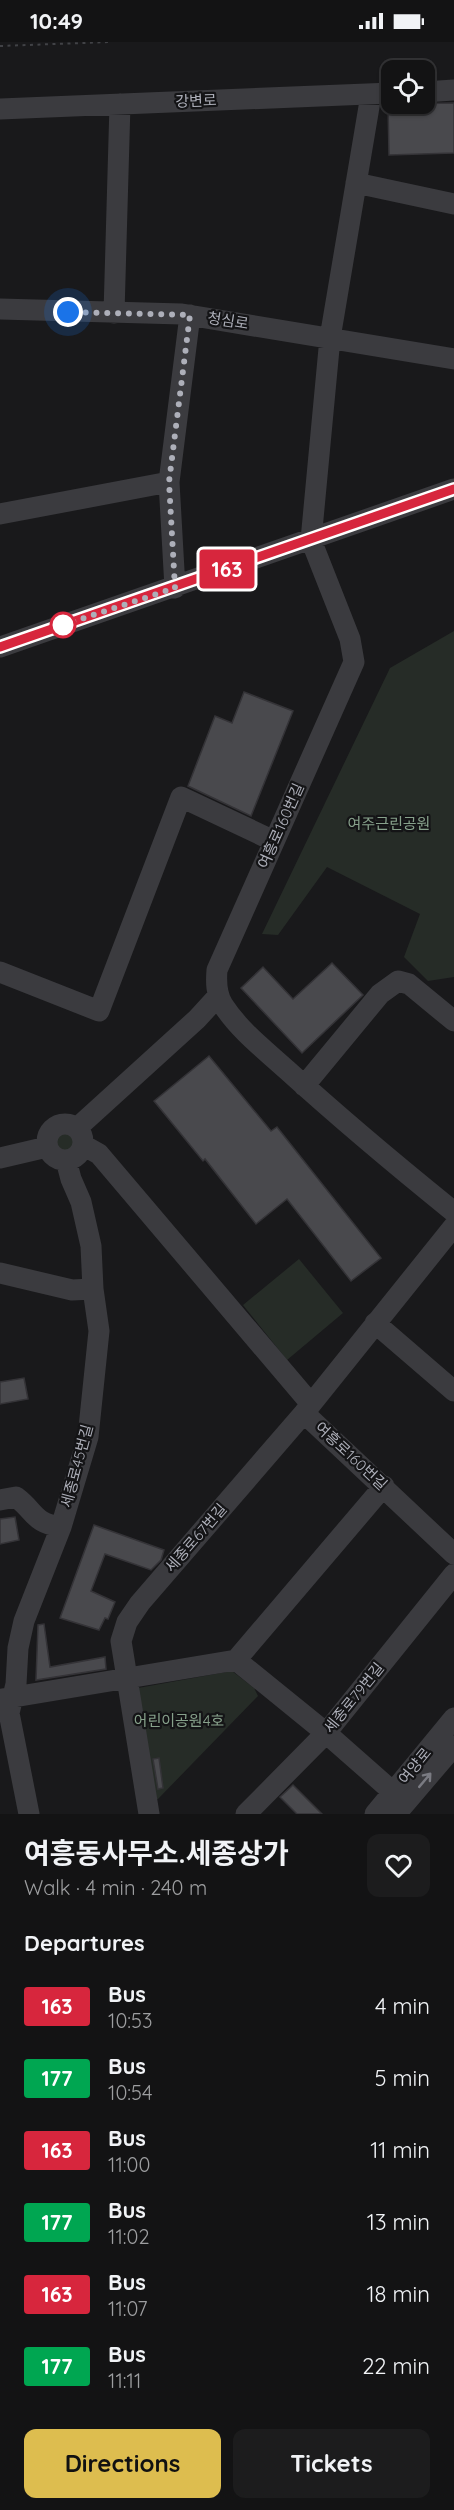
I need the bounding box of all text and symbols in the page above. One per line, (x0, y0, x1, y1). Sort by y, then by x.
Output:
text: 10:49 (30, 7, 83, 35)
map controls (381, 60, 435, 114)
button: locate (381, 60, 435, 114)
street label: 강변로 (175, 90, 217, 111)
your location (53, 297, 83, 327)
street label: 청심로 (206, 308, 250, 333)
line badge: 163 (192, 550, 262, 588)
text: 163 (211, 556, 243, 582)
unlabelled marker (50, 612, 76, 638)
street label: 여흥로160번길 (253, 780, 308, 871)
park label: 여주근린공원 (348, 814, 430, 833)
street label: 여흥로160번길 (311, 1417, 391, 1494)
street label: 세종로45번길 (56, 1422, 97, 1509)
street label: 세종로67번길 (161, 1499, 231, 1576)
street label: 세종로79번길 (319, 1659, 388, 1737)
park label: 어린이공원4호 (134, 1711, 224, 1730)
street label: 여양로 (394, 1744, 435, 1788)
one-way arrow (418, 1773, 432, 1788)
button: heart (367, 1834, 430, 1897)
text: 여흥동사무소.세종상가 (24, 1835, 289, 1870)
text: Walk · 4 min · 240 m (24, 1875, 207, 1900)
text: Departures (24, 1929, 145, 1957)
text: Bus (108, 1980, 146, 2008)
text: 4 min (375, 1992, 430, 2020)
text: 163 (41, 1993, 73, 2019)
text: 10:53 (108, 2008, 152, 2033)
text: Bus (108, 2052, 146, 2080)
text: 5 min (375, 2064, 430, 2092)
text: 177 (41, 2065, 73, 2091)
text: 10:54 (108, 2080, 152, 2105)
text: Bus (108, 2124, 146, 2152)
text: 11 min (370, 2136, 430, 2164)
text: 163 (41, 2137, 73, 2163)
text: 11:00 (108, 2152, 150, 2177)
text: Bus (108, 2196, 146, 2224)
text: 13 min (367, 2208, 430, 2236)
text: 177 (41, 2209, 73, 2235)
text: 11:02 (108, 2224, 150, 2249)
text: Bus (108, 2268, 146, 2296)
text: 18 min (366, 2280, 430, 2308)
text: 163 (41, 2281, 73, 2307)
text: 11:07 (108, 2296, 148, 2321)
text: Bus (108, 2340, 146, 2368)
text: 22 min (362, 2352, 430, 2380)
text: 177 (41, 2353, 73, 2379)
text: 11:11 (108, 2368, 141, 2393)
button: Directions (24, 2429, 221, 2498)
button: Tickets (233, 2429, 430, 2498)

